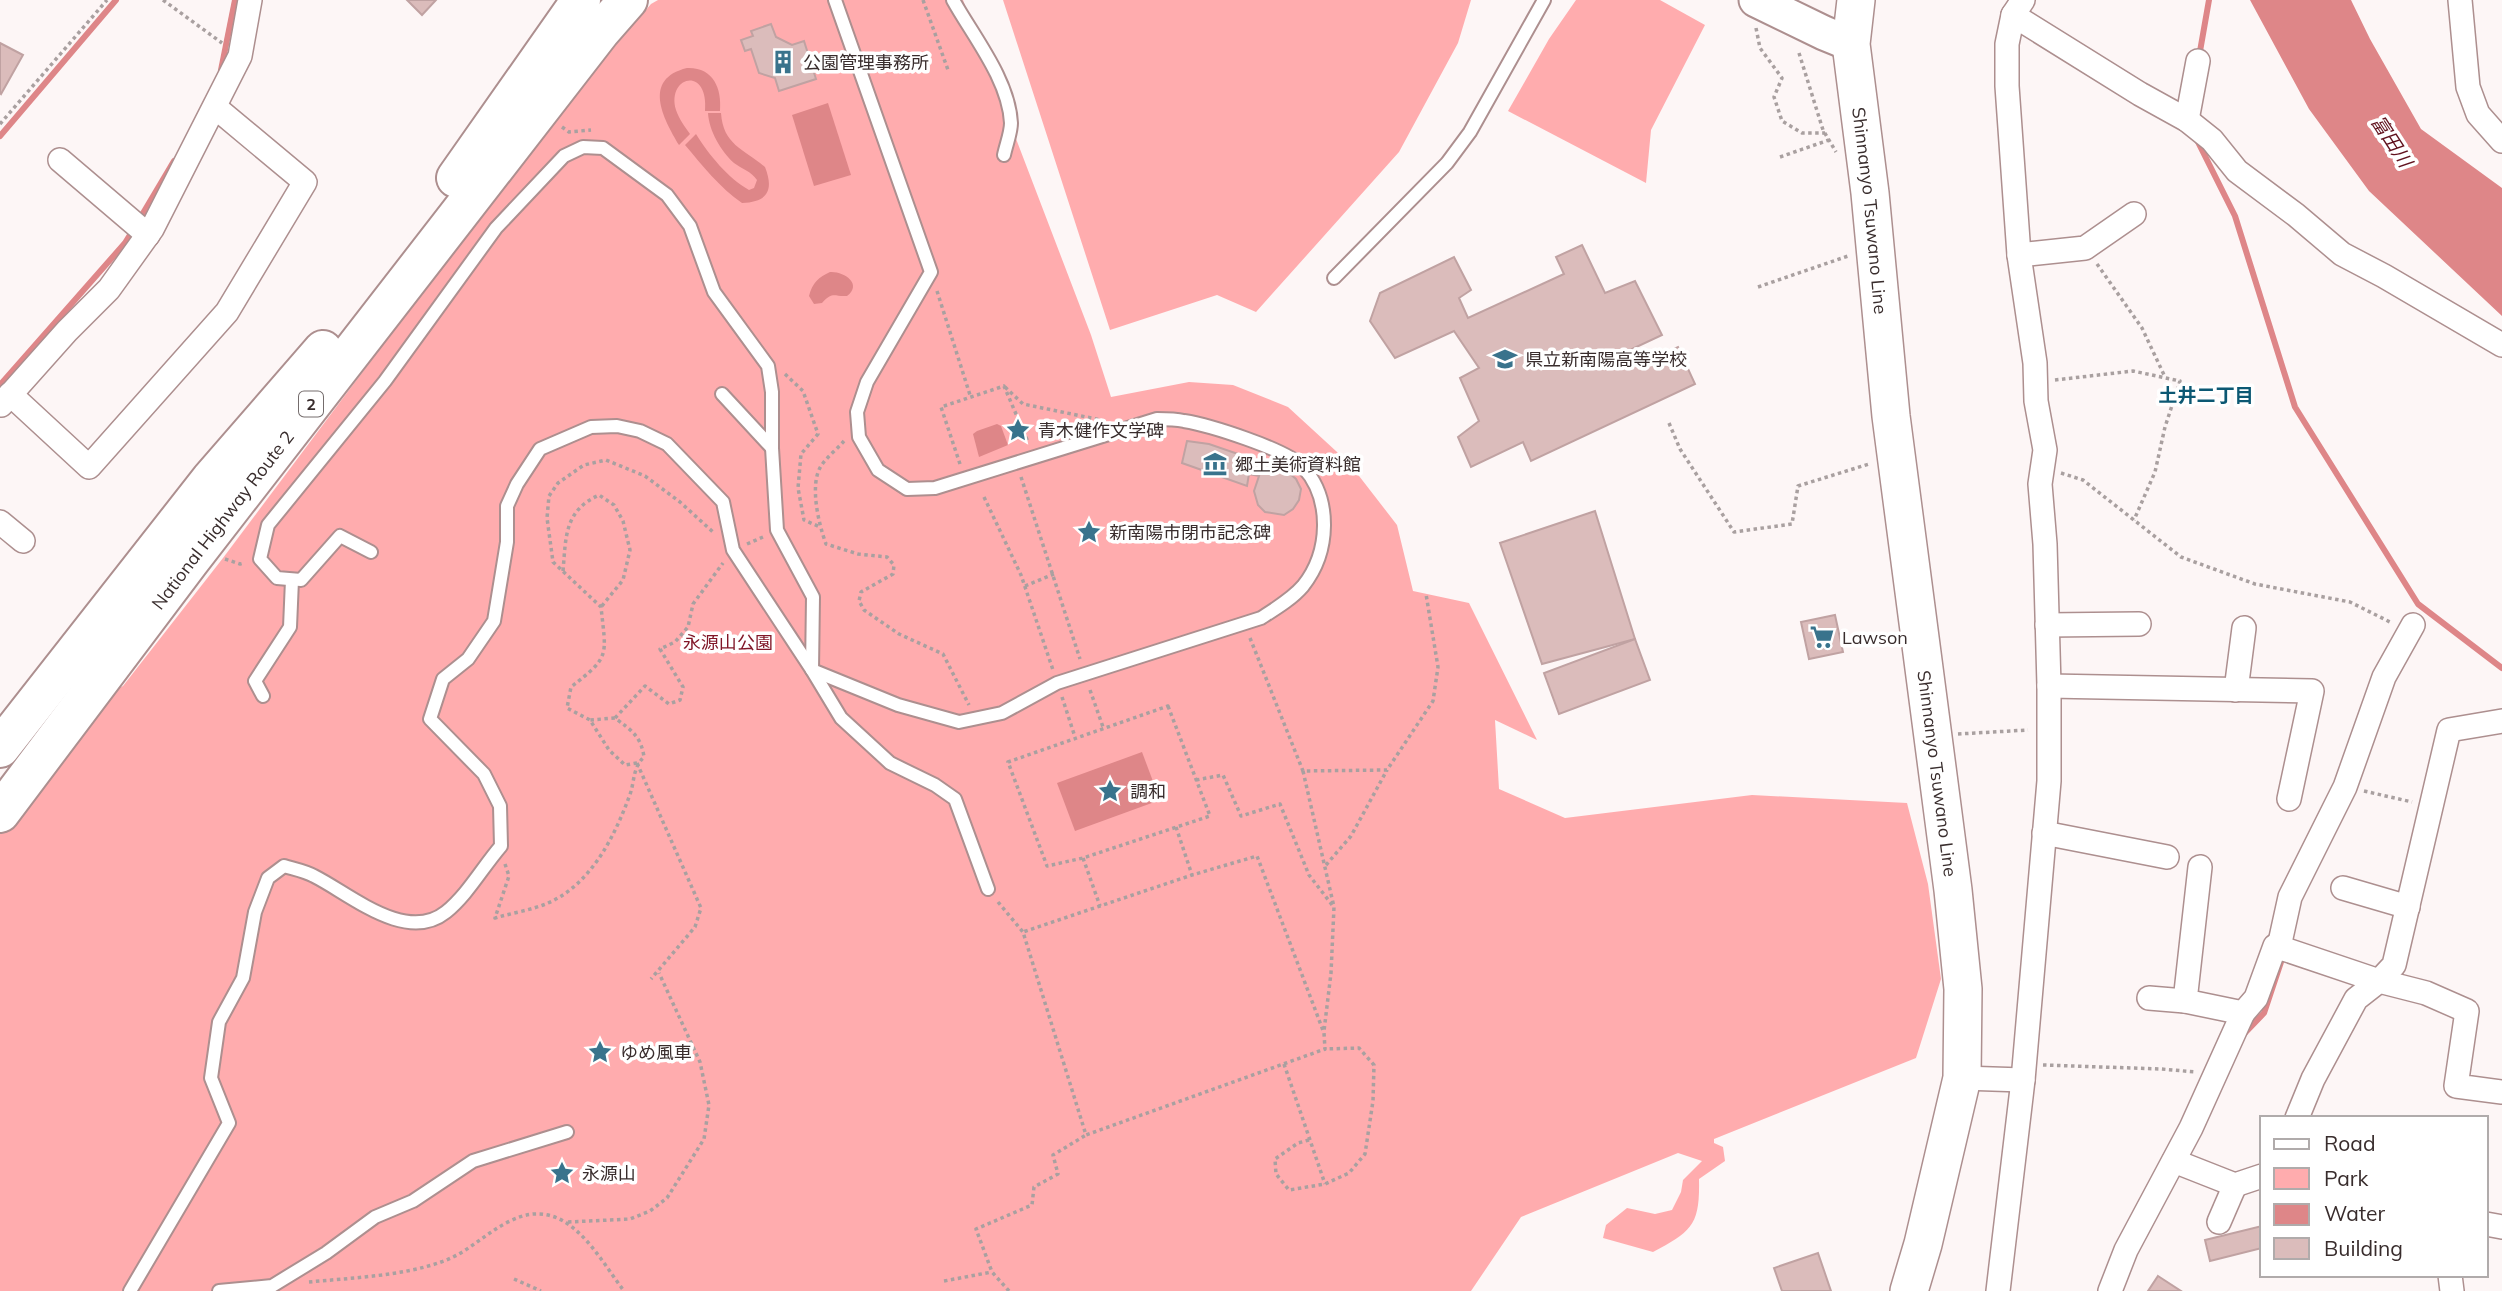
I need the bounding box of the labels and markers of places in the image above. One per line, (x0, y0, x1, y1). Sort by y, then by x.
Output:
building icon: 公園管理事務所 (769, 48, 797, 76)
place label: 公園管理事務所 (803, 51, 929, 74)
school or university icon: 県立新南陽高等学校 (1491, 345, 1519, 373)
place label: 県立新南陽高等学校 (1525, 348, 1687, 371)
place icon: 青木健作文学碑 (1004, 416, 1032, 444)
place label: 青木健作文学碑 (1038, 419, 1164, 442)
museum icon: 郷土美術資料館 (1201, 450, 1229, 478)
place label: 郷土美術資料館 (1235, 453, 1361, 476)
place icon: 新南陽市閉市記念碑 (1075, 518, 1103, 546)
place label: 新南陽市閉市記念碑 (1109, 521, 1271, 544)
supermarket icon: Lawson (1808, 623, 1836, 651)
place label: Lawson (1842, 626, 1908, 649)
place icon: 調和 (1096, 777, 1124, 805)
place label: 調和 (1130, 780, 1166, 803)
place icon: ゆめ風車 (586, 1038, 614, 1066)
place label: ゆめ風車 (620, 1041, 692, 1064)
place icon: 永源山 (548, 1159, 576, 1187)
place label: 永源山 (582, 1162, 636, 1185)

